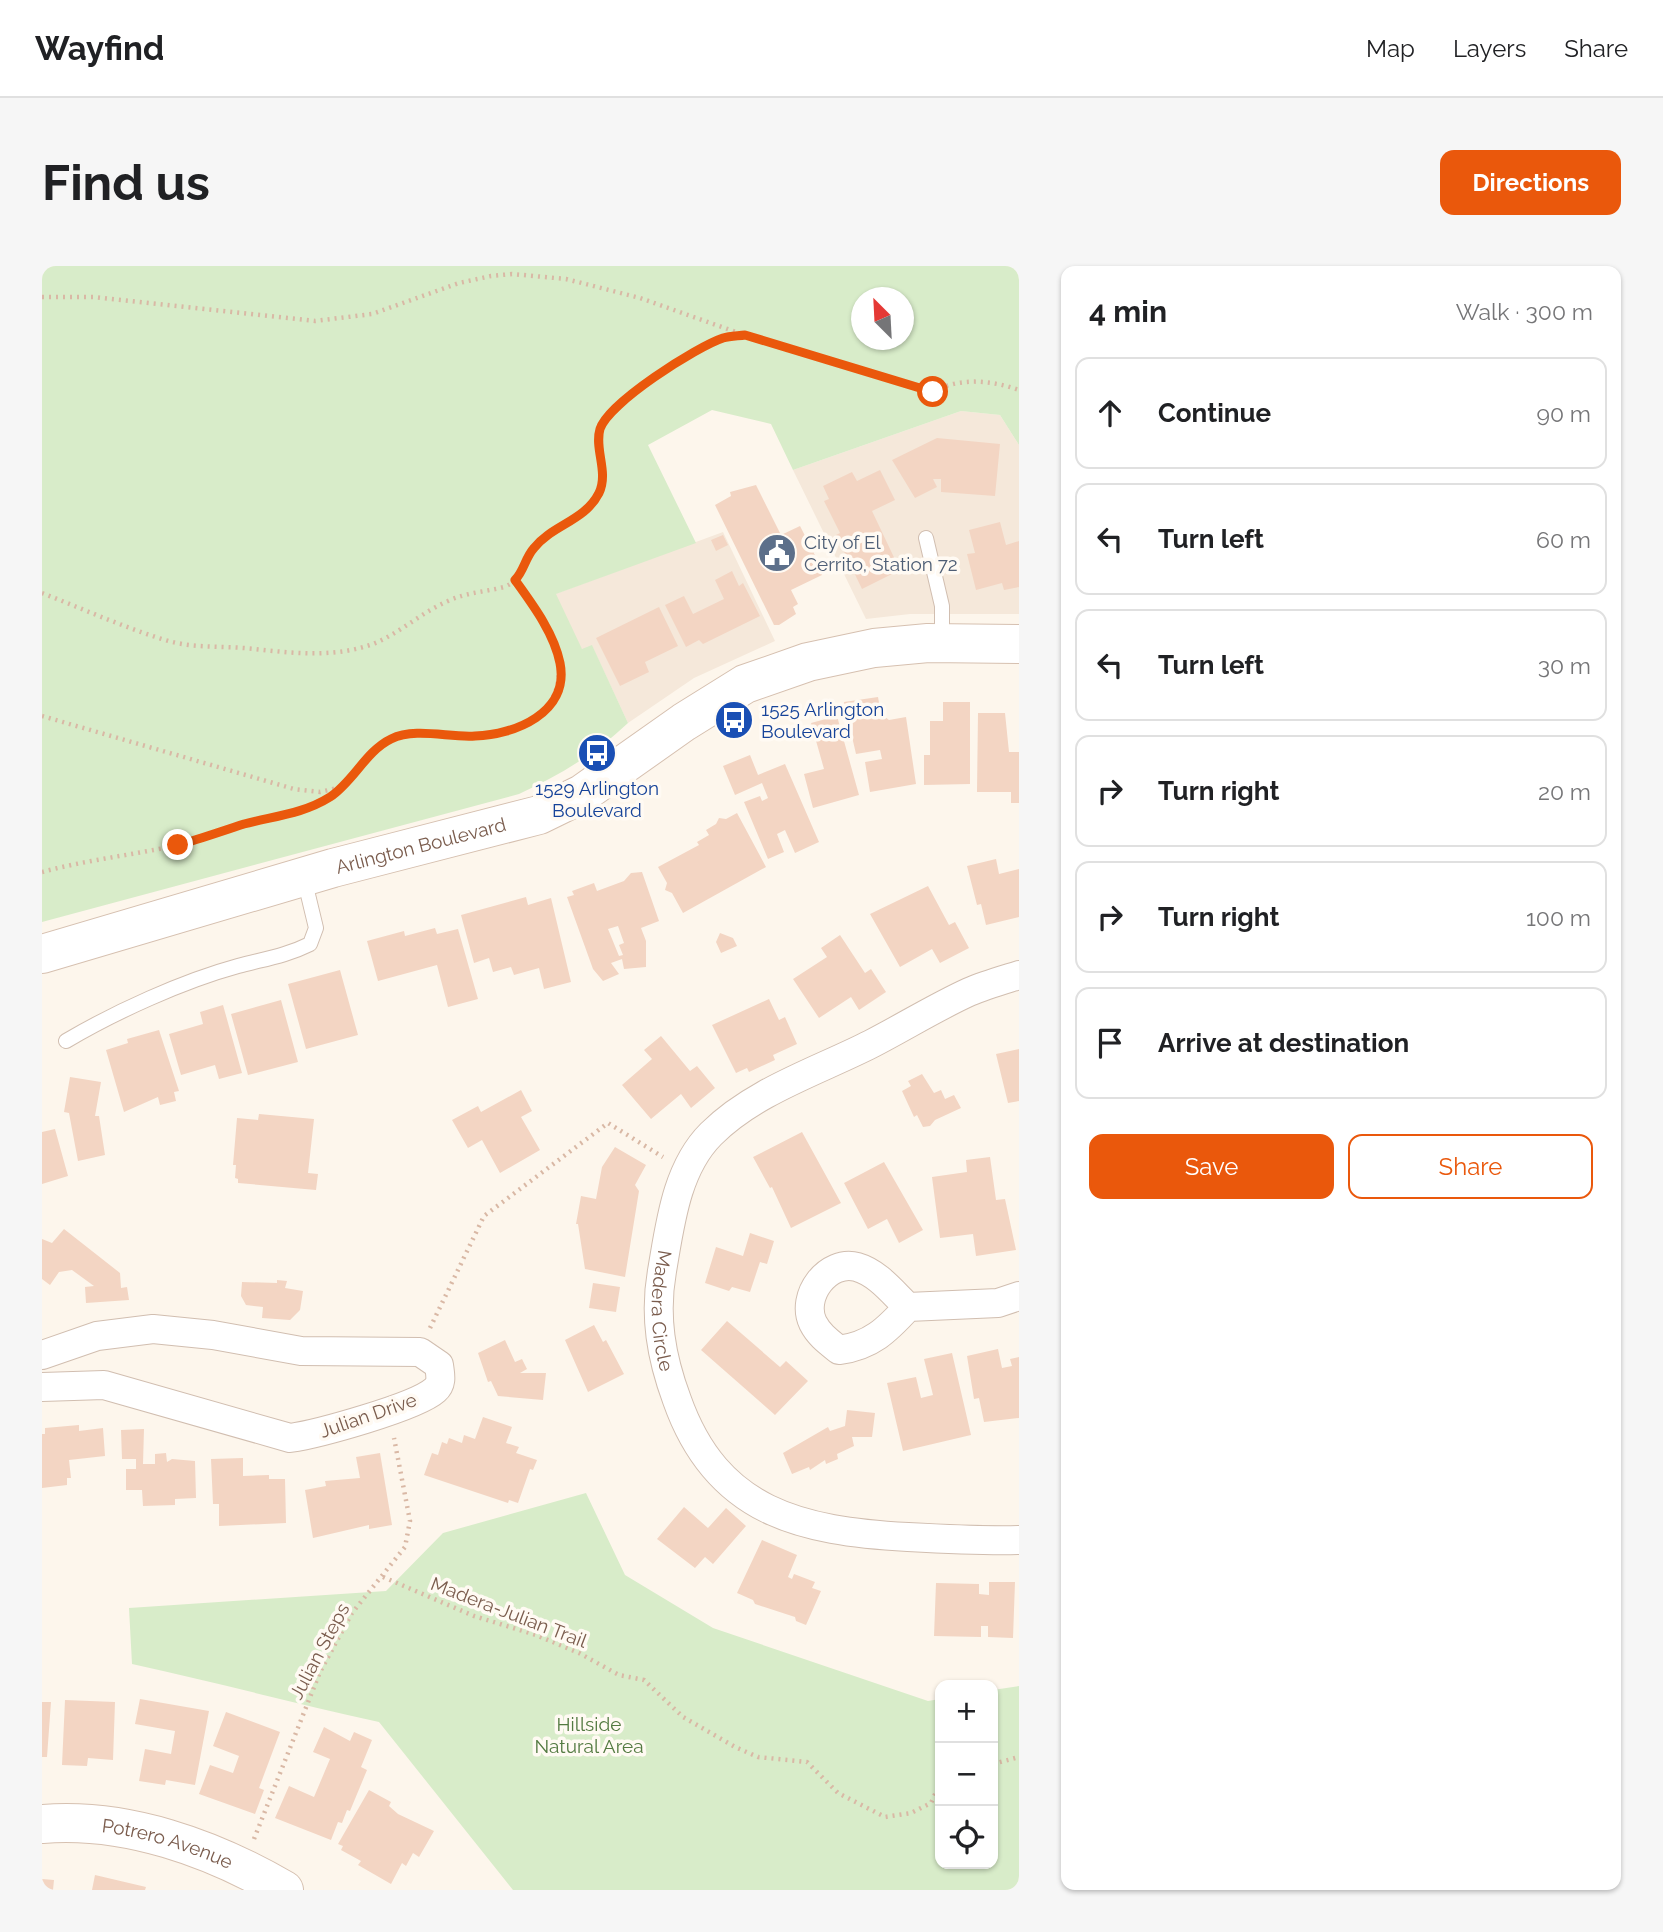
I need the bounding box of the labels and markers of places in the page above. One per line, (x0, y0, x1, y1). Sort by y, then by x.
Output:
place label: City of El Cerrito, Station 72 (804, 531, 958, 575)
public building icon: City of El Cerrito, Station 72 (756, 532, 798, 574)
place label: 1525 Arlington Boulevard (761, 698, 884, 742)
bus stop icon: 1525 Arlington Boulevard (713, 699, 755, 741)
bus stop icon: 1529 Arlington Boulevard (576, 732, 618, 774)
place label: 1529 Arlington Boulevard (535, 777, 659, 821)

